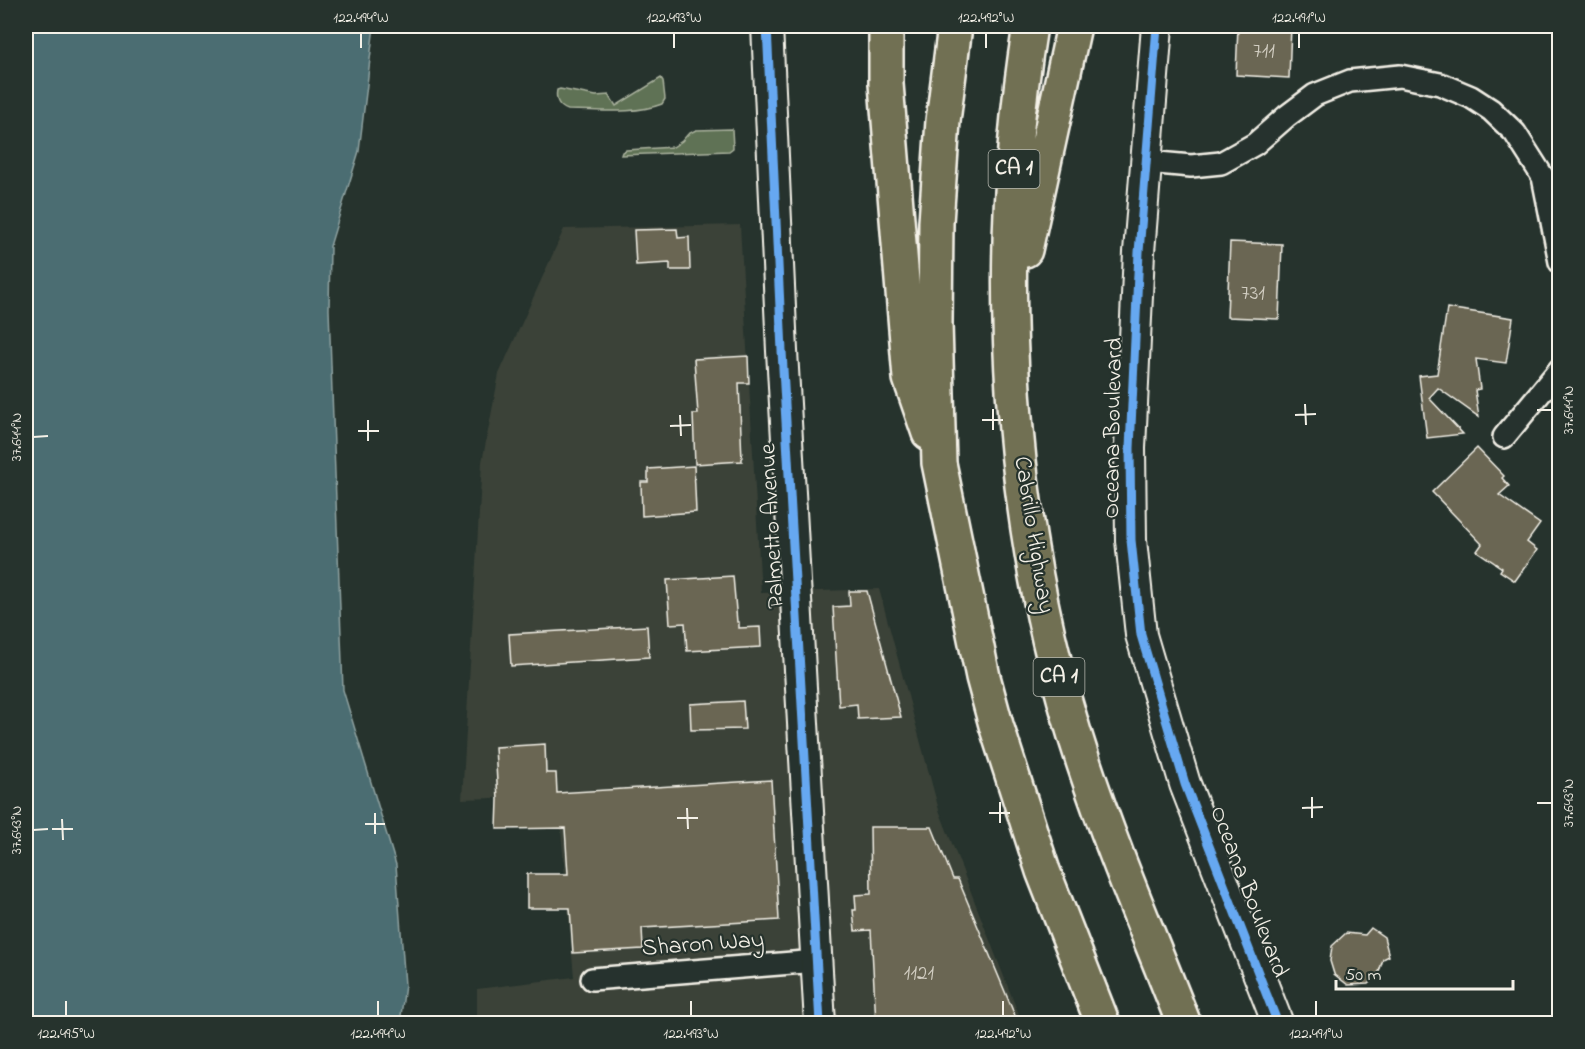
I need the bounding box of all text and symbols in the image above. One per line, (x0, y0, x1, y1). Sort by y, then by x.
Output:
text: 122.494°W (333, 7, 389, 29)
text: 122.493°W (646, 7, 702, 29)
text: 122.492°W (958, 7, 1014, 29)
text: 122.491°W (1272, 7, 1326, 29)
house number: 711 (1253, 37, 1275, 67)
road number: CA 1 (988, 150, 1040, 188)
house number: 731 (1241, 279, 1265, 309)
street label: Oceana Boulevard (1095, 337, 1133, 519)
text: 37.644°N (1558, 386, 1580, 434)
text: 37.644°N (6, 413, 28, 461)
street label: Palmetto Avenue (751, 442, 795, 609)
street label: Cabrillo Highway (1002, 454, 1063, 616)
road number: CA 1 (1034, 658, 1084, 696)
text: 37.643°N (1558, 779, 1580, 827)
street label: Oceana Boulevard (1199, 801, 1297, 983)
text: 37.643°N (6, 806, 28, 854)
street label: Sharon Way (641, 923, 765, 968)
scale bar (1336, 953, 1513, 991)
house number: 1121 (904, 959, 935, 989)
text: 50 m (1345, 963, 1382, 989)
text: 122.495°W (37, 1023, 95, 1045)
text: 122.494°W (350, 1023, 406, 1045)
text: 122.493°W (663, 1023, 719, 1045)
text: 122.492°W (975, 1023, 1031, 1045)
text: 122.491°W (1289, 1023, 1343, 1045)

